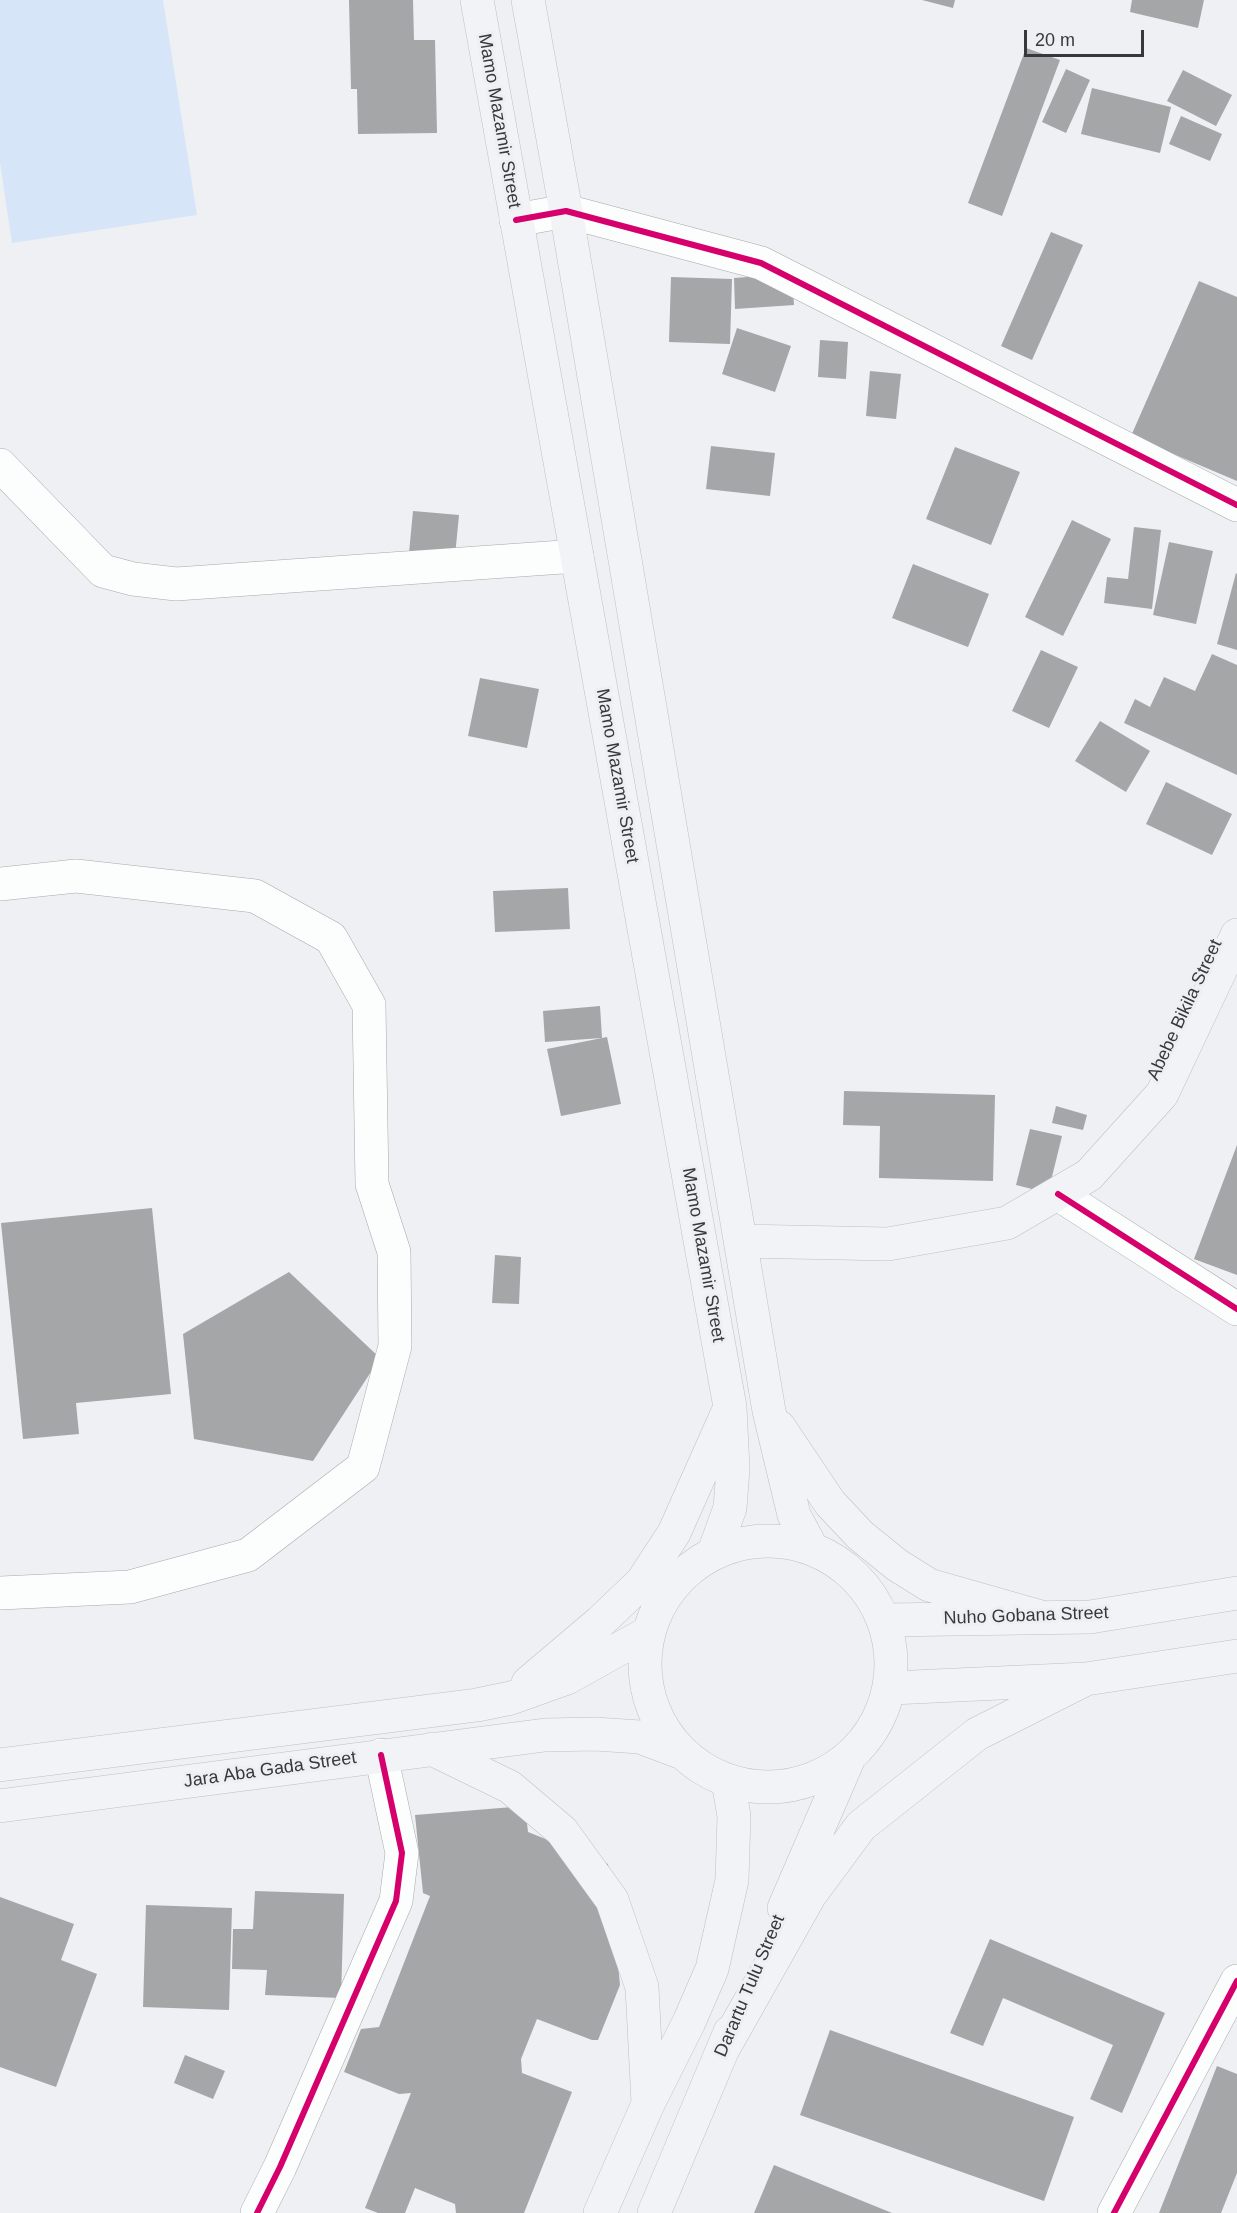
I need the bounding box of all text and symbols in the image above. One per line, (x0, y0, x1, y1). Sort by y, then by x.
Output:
scale bar (1027, 18, 1147, 56)
text: 20 m (1035, 30, 1075, 50)
street label: Mamo Mazamir Street (473, 32, 525, 210)
street label: Mamo Mazamir Street (591, 687, 643, 865)
street label: Abebe Bikila Street (1143, 936, 1227, 1084)
street label: Mamo Mazamir Street (677, 1166, 729, 1344)
street label: Nuho Gobana Street (943, 1602, 1109, 1630)
street label: Jara Aba Gada Street (182, 1747, 358, 1793)
street label: Darartu Tulu Street (710, 1912, 790, 2060)

